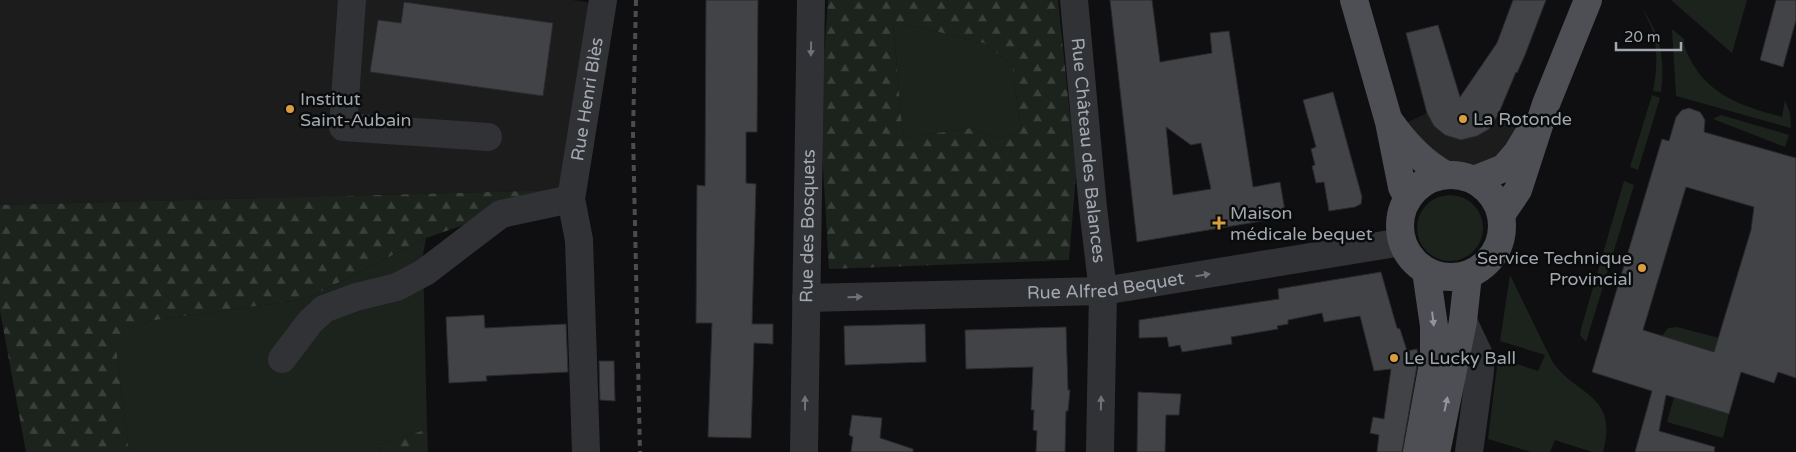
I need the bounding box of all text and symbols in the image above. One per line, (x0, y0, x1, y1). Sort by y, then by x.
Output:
scale bar (1616, 20, 1681, 52)
text: 20 m (1624, 28, 1661, 46)
street label: Rue Henri Blès (566, 36, 608, 163)
street label: Rue Château des Balances (1066, 37, 1111, 264)
one-way arrow (806, 41, 814, 57)
place label: Institut Saint-Aubain (300, 88, 411, 131)
marker: Institut Saint-Aubain (284, 103, 296, 115)
place label: La Rotonde (1473, 108, 1572, 130)
marker: La Rotonde (1457, 113, 1469, 125)
street label: Rue des Bosquets (795, 149, 820, 303)
place label: Maison médicale bequet (1230, 202, 1373, 245)
marker: Maison médicale bequet (1212, 216, 1226, 230)
place label: Service Technique Provincial (1477, 247, 1632, 290)
marker: Service Technique Provincial (1636, 262, 1648, 274)
street label: Rue Alfred Bequet (1027, 267, 1186, 304)
one-way arrow (1195, 270, 1211, 278)
one-way arrow (847, 293, 863, 301)
one-way arrow (1429, 312, 1437, 328)
place label: Le Lucky Ball (1404, 347, 1516, 369)
marker: Le Lucky Ball (1388, 352, 1400, 364)
one-way arrow (801, 395, 809, 411)
one-way arrow (1097, 395, 1105, 411)
one-way arrow (1442, 397, 1450, 412)

